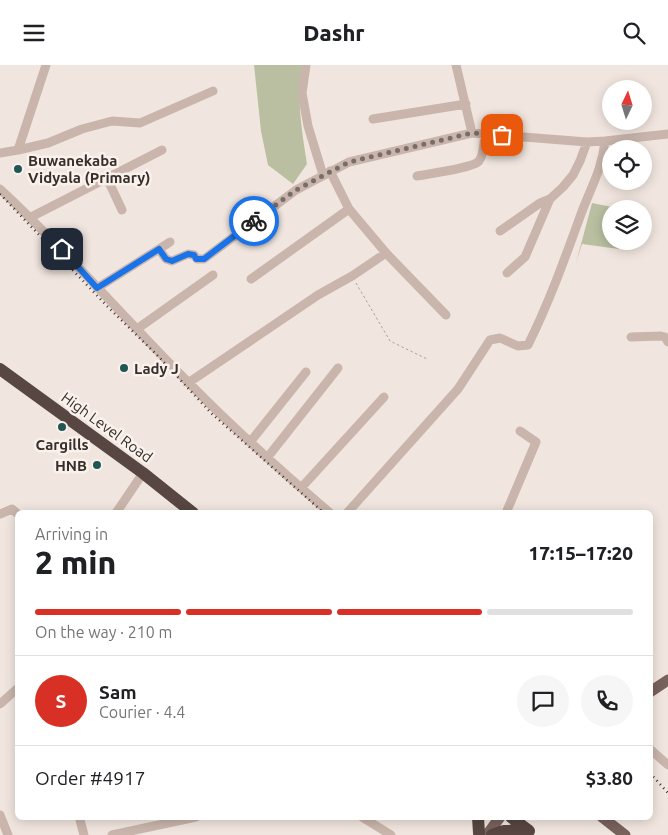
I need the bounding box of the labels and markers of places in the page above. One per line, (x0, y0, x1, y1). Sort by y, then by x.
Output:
pin (481, 114, 523, 156)
place label: Buwanekaba Vidyala (Primary) (28, 152, 150, 186)
marker: Buwanekaba Vidyala (Primary) (12, 163, 24, 175)
pin (41, 228, 83, 270)
place label: Lady J (134, 360, 179, 377)
marker: Lady J (118, 362, 130, 374)
marker: Cargills (56, 421, 68, 433)
place label: Cargills (35, 436, 89, 453)
place label: HNB (55, 457, 87, 474)
marker: HNB (91, 459, 103, 471)

